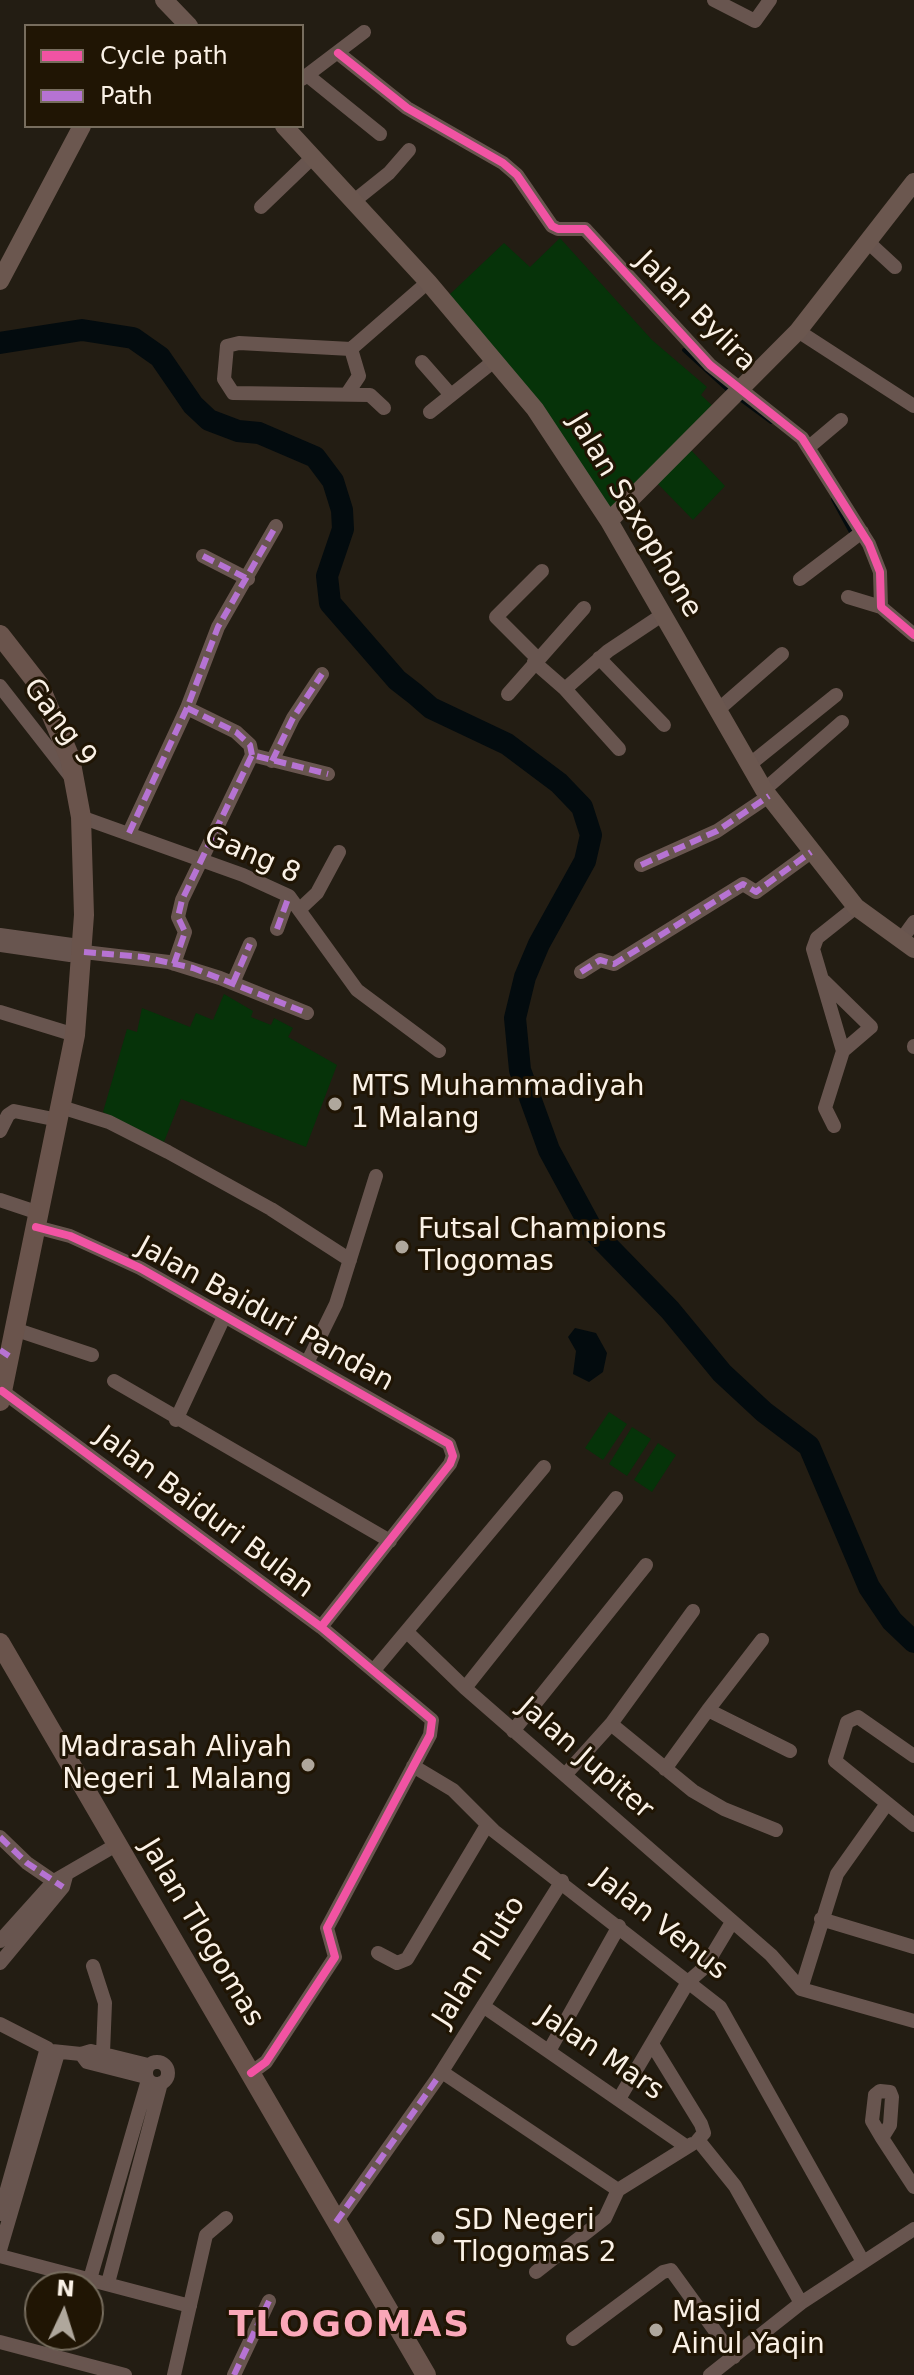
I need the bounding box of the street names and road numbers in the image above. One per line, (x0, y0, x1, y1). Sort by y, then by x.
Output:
street label: Jalan Bylira (628, 245, 762, 379)
street label: Jalan Saxophone (560, 408, 708, 624)
street label: Gang 9 (15, 673, 103, 773)
street label: Gang 8 (199, 820, 305, 892)
street label: Jalan Baiduri Pandan (131, 1230, 399, 1400)
street label: Jalan Baiduri Bulan (88, 1420, 320, 1606)
street label: Jalan Jupiter (510, 1691, 660, 1827)
street label: Jalan Tlogomas (132, 1833, 270, 2033)
street label: Jalan Venus (586, 1862, 734, 1988)
street label: Jalan Pluto (427, 1891, 533, 2033)
street label: Jalan Mars (531, 2000, 669, 2108)

